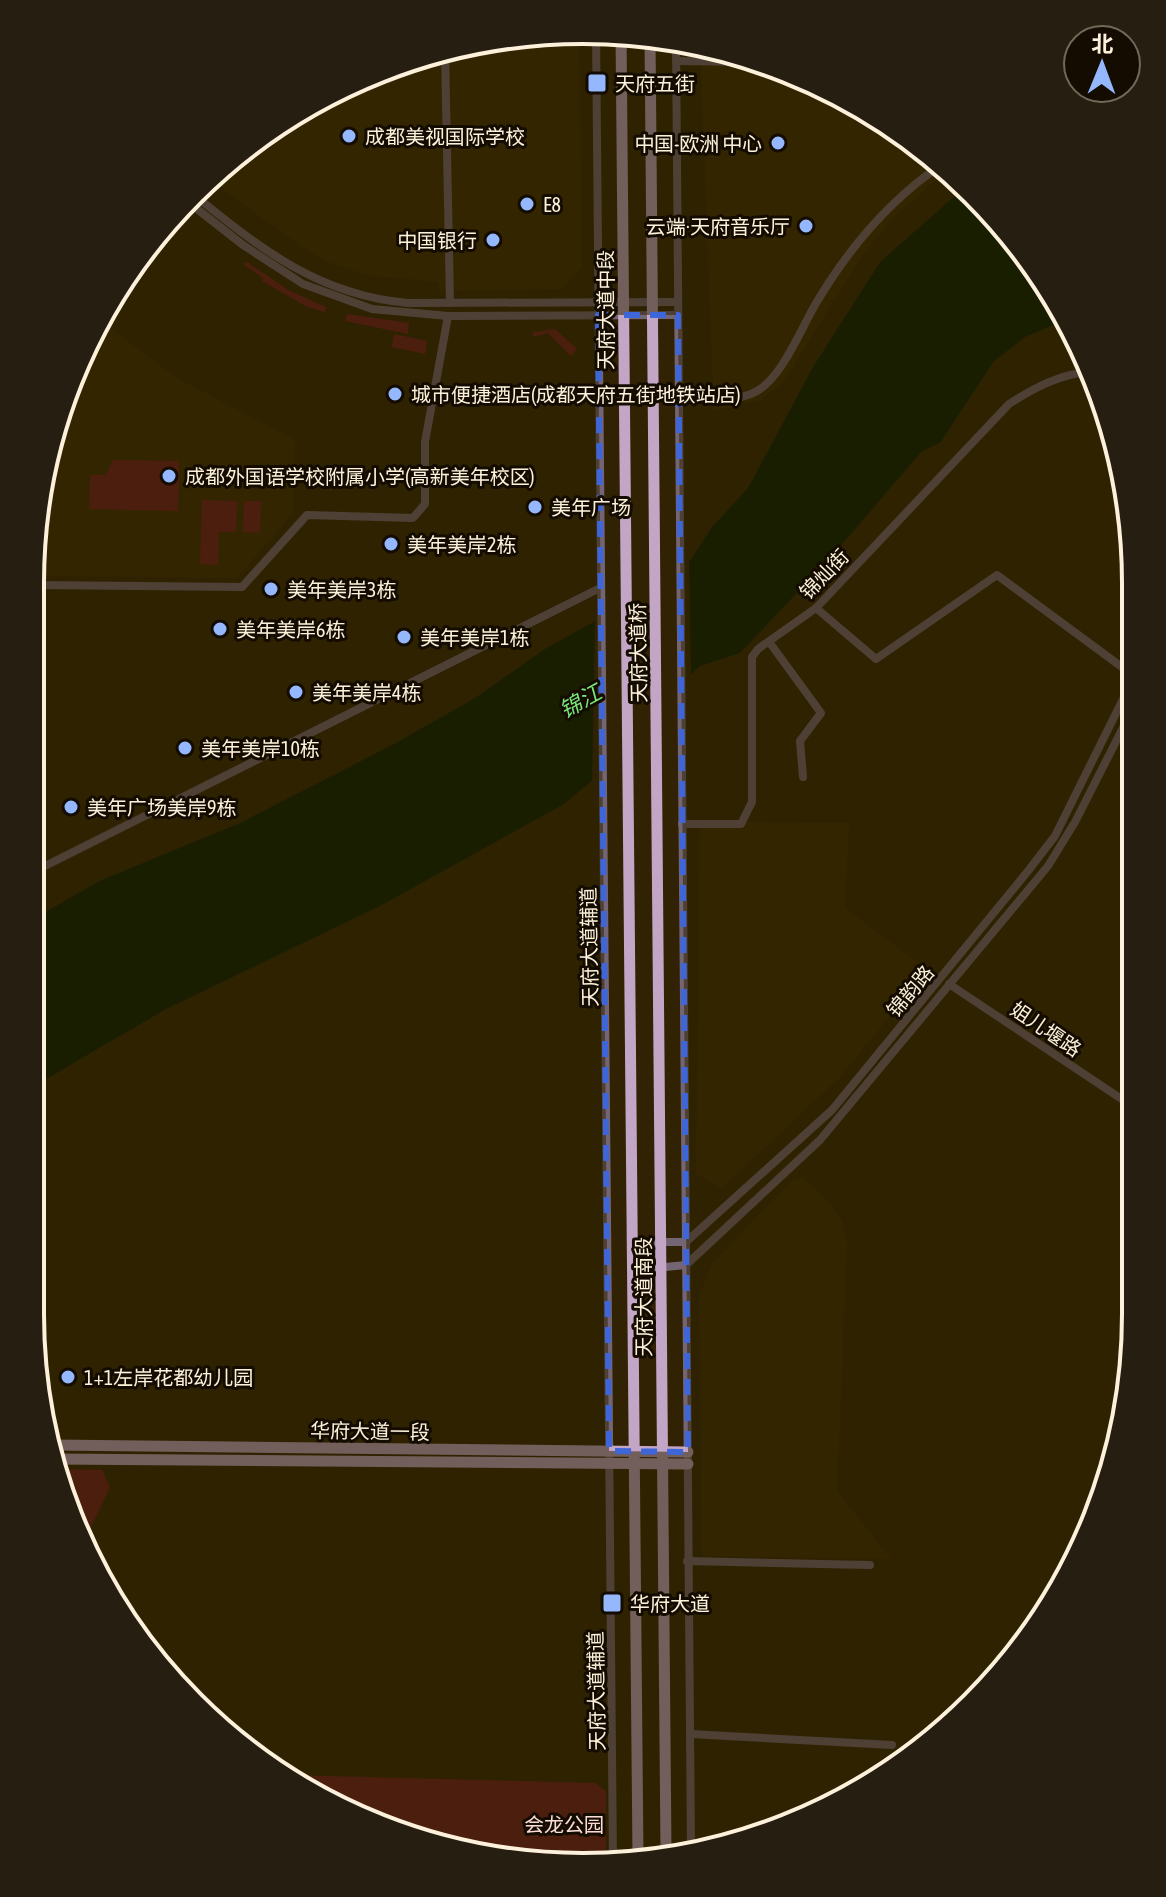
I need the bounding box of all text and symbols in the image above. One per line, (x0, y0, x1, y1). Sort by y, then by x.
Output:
north arrow (1062, 24, 1142, 104)
text: 北 (1091, 31, 1114, 57)
marker: 天府五街 (586, 72, 608, 94)
place label: 天府五街 (615, 72, 695, 95)
place label: 成都美视国际学校 (365, 125, 525, 148)
marker: 成都美视国际学校 (340, 127, 358, 145)
place label: 中国-欧洲 中心 (634, 132, 762, 155)
marker: 中国-欧洲 中心 (769, 134, 787, 152)
place label: E8 (543, 193, 561, 216)
marker: E8 (518, 195, 536, 213)
place label: 云端·天府音乐厅 (646, 215, 790, 238)
marker: 云端·天府音乐厅 (797, 217, 815, 235)
place label: 中国银行 (397, 229, 477, 252)
marker: 中国银行 (484, 231, 502, 249)
street label: 天府大道中段 (594, 250, 617, 370)
place label: 城市便捷酒店(成都天府五街地铁站店) (411, 383, 741, 406)
marker: 城市便捷酒店(成都天府五街地铁站店) (386, 385, 404, 403)
place label: 成都外国语学校附属小学(高新美年校区) (185, 465, 535, 488)
marker: 成都外国语学校附属小学(高新美年校区) (160, 467, 178, 485)
place label: 美年广场 (551, 496, 631, 519)
marker: 美年广场 (526, 498, 544, 516)
place label: 美年美岸2栋 (407, 533, 516, 556)
marker: 美年美岸2栋 (382, 535, 400, 553)
street label: 锦灿街 (795, 544, 853, 604)
place label: 美年美岸3栋 (287, 578, 396, 601)
marker: 美年美岸3栋 (262, 580, 280, 598)
street label: 天府大道桥 (626, 603, 650, 703)
place label: 美年美岸6栋 (236, 618, 345, 641)
marker: 美年美岸6栋 (211, 620, 229, 638)
place label: 美年美岸1栋 (420, 626, 529, 649)
marker: 美年美岸1栋 (395, 628, 413, 646)
water label: 锦江 (554, 678, 607, 723)
place label: 美年美岸4栋 (312, 681, 421, 704)
marker: 美年美岸4栋 (287, 683, 305, 701)
place label: 美年美岸10栋 (201, 737, 320, 760)
marker: 美年美岸10栋 (176, 739, 194, 757)
place label: 美年广场美岸9栋 (87, 796, 236, 819)
marker: 美年广场美岸9栋 (62, 798, 80, 816)
street label: 天府大道辅道 (576, 887, 602, 1007)
street label: 锦韵路 (882, 961, 938, 1021)
street label: 姐儿堰路 (1006, 997, 1086, 1061)
street label: 天府大道南段 (632, 1237, 655, 1357)
place label: 1+1左岸花都幼儿园 (84, 1366, 253, 1389)
marker: 1+1左岸花都幼儿园 (59, 1368, 77, 1386)
street label: 华府大道一段 (310, 1418, 430, 1444)
marker: 华府大道 (601, 1592, 623, 1614)
place label: 华府大道 (630, 1592, 710, 1615)
street label: 天府大道辅道 (583, 1631, 609, 1751)
park label: 会龙公园 (524, 1813, 604, 1836)

